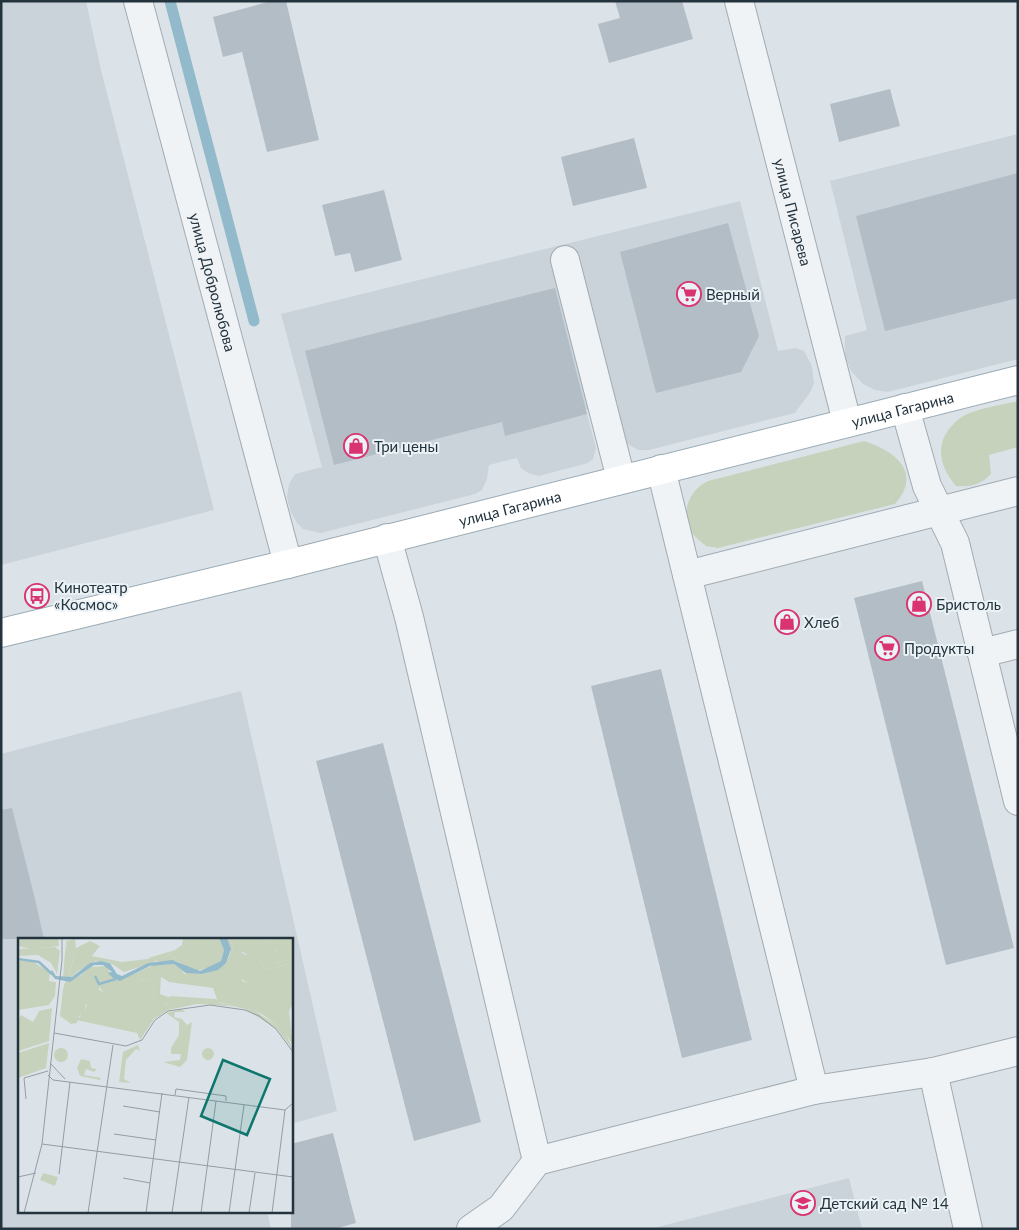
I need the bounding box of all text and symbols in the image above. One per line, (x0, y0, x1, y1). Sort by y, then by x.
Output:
street label: улица Писарева (771, 156, 816, 268)
street label: улица Добролюбова (186, 211, 240, 354)
supermarket icon: Верный (676, 281, 702, 307)
place label: Верный (706, 285, 760, 303)
street label: улица Гагарина (850, 388, 956, 431)
shop icon: Три цены (343, 433, 369, 459)
place label: Три цены (374, 437, 438, 455)
street label: улица Гагарина (457, 487, 563, 530)
place label: Кинотеатр «Космос» (54, 578, 128, 613)
bus stop icon: Кинотеатр «Космос» (24, 583, 50, 609)
shop icon: Бристоль (906, 591, 932, 617)
place label: Бристоль (936, 595, 1001, 613)
shop icon: Хлеб (774, 609, 800, 635)
place label: Хлеб (804, 613, 839, 631)
supermarket icon: Продукты (874, 635, 900, 661)
place label: Продукты (904, 639, 974, 657)
inset map (18, 938, 292, 1212)
school or university icon: Детский сад № 14 (790, 1190, 816, 1216)
place label: Детский сад № 14 (820, 1194, 949, 1212)

